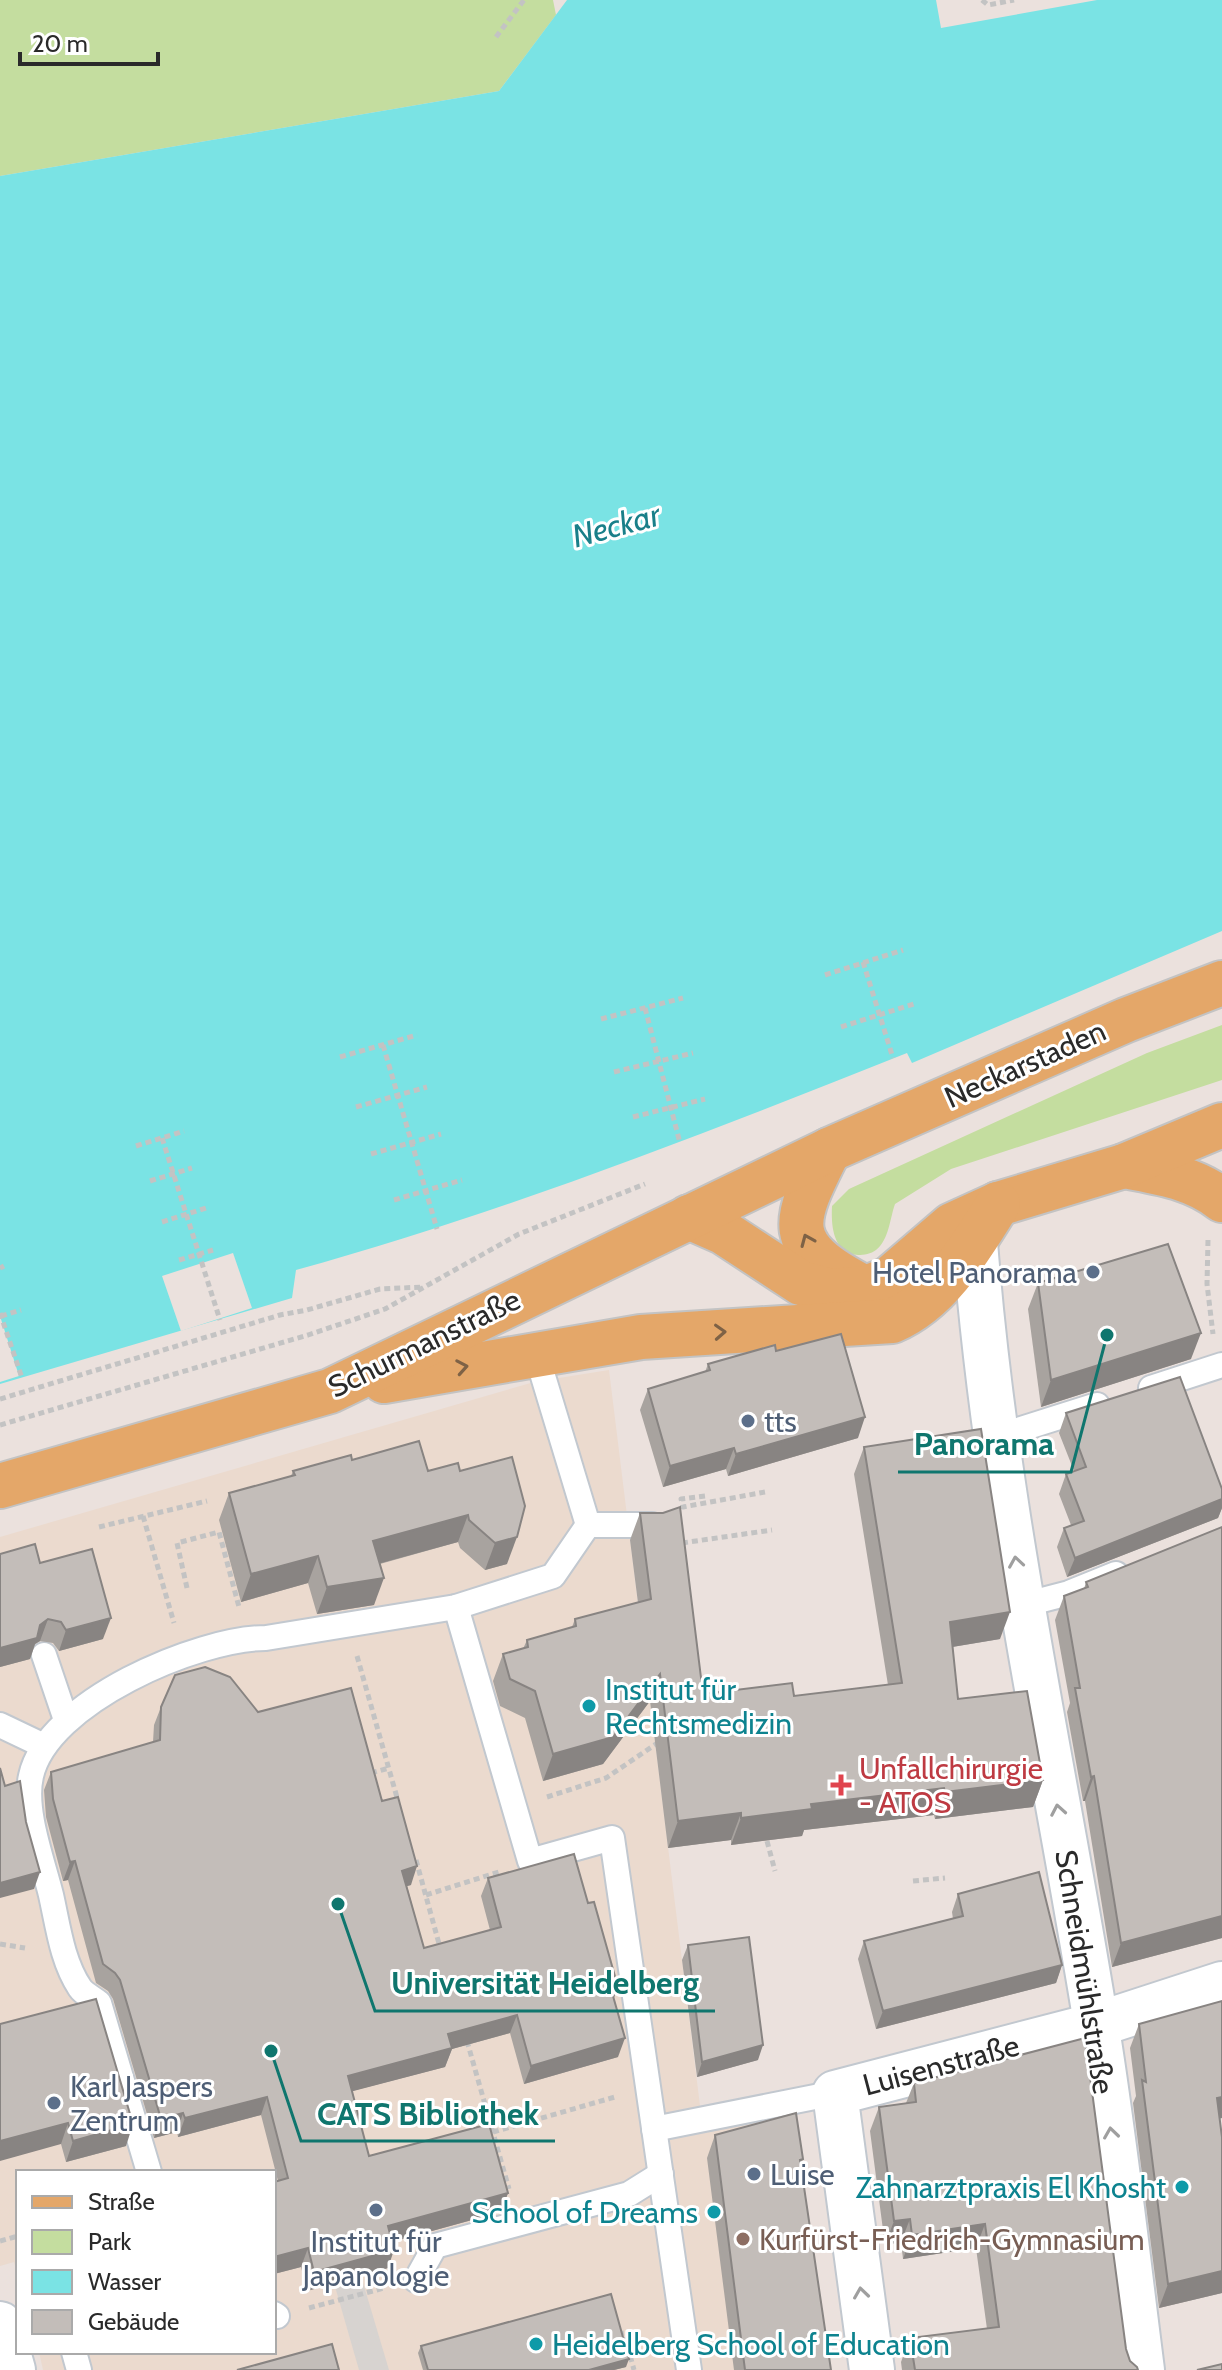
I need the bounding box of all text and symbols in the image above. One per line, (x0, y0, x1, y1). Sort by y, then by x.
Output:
scale bar (20, 16, 158, 66)
text: 20 m (32, 29, 88, 58)
water label: Neckar (568, 494, 665, 555)
street label: Neckarstaden (939, 1012, 1111, 1116)
one-way arrow (801, 1234, 817, 1249)
place label: Hotel Panorama (872, 1254, 1078, 1291)
marker: Hotel Panorama (1084, 1263, 1102, 1281)
street label: Schurmanstraße (322, 1281, 526, 1405)
one-way arrow (714, 1324, 727, 1341)
one-way arrow (455, 1359, 469, 1376)
place label: tts (764, 1403, 797, 1440)
marker: tts (739, 1412, 757, 1430)
callout: Panorama (898, 1416, 1071, 1472)
text: Panorama (914, 1424, 1054, 1463)
one-way arrow (1008, 1555, 1025, 1569)
place label: Institut für Rechtsmedizin (605, 1671, 792, 1742)
marker: Institut für Rechtsmedizin (580, 1697, 598, 1715)
place label: Unfallchirurgie - ATOS (859, 1750, 1043, 1821)
marker: Unfallchirurgie - ATOS (830, 1774, 852, 1796)
one-way arrow (1051, 1803, 1068, 1817)
street label: Schneidmühlstraße (1047, 1847, 1123, 2097)
callout: Universität Heidelberg (375, 1955, 715, 2011)
text: Universität Heidelberg (391, 1963, 699, 2002)
street label: Luisenstraße (859, 2026, 1023, 2104)
place label: Karl Jaspers Zentrum (70, 2068, 213, 2139)
callout: CATS Bibliothek (301, 2085, 555, 2141)
marker: Karl Jaspers Zentrum (45, 2094, 63, 2112)
text: CATS Bibliothek (317, 2094, 539, 2133)
one-way arrow (1103, 2126, 1120, 2140)
place label: Luise (770, 2156, 835, 2193)
marker: Luise (745, 2165, 763, 2183)
place label: Zahnarztpraxis El Khosht (855, 2169, 1166, 2206)
legend (16, 2170, 276, 2354)
marker: Zahnarztpraxis El Khosht (1173, 2178, 1191, 2196)
text: Straße (88, 2187, 155, 2216)
place label: School of Dreams (472, 2194, 698, 2231)
marker: Institut für Japanologie (367, 2201, 385, 2219)
marker: School of Dreams (705, 2203, 723, 2221)
place label: Kurfürst-Friedrich-Gymnasium (759, 2221, 1145, 2258)
place label: Institut für Japanologie (302, 2223, 449, 2294)
text: Park (88, 2227, 131, 2256)
marker: Kurfürst-Friedrich-Gymnasium (734, 2230, 752, 2248)
text: Wasser (88, 2267, 161, 2296)
one-way arrow (853, 2286, 870, 2300)
text: Gebäude (88, 2307, 179, 2336)
place label: Heidelberg School of Education (552, 2326, 950, 2363)
marker: Heidelberg School of Education (527, 2335, 545, 2353)

